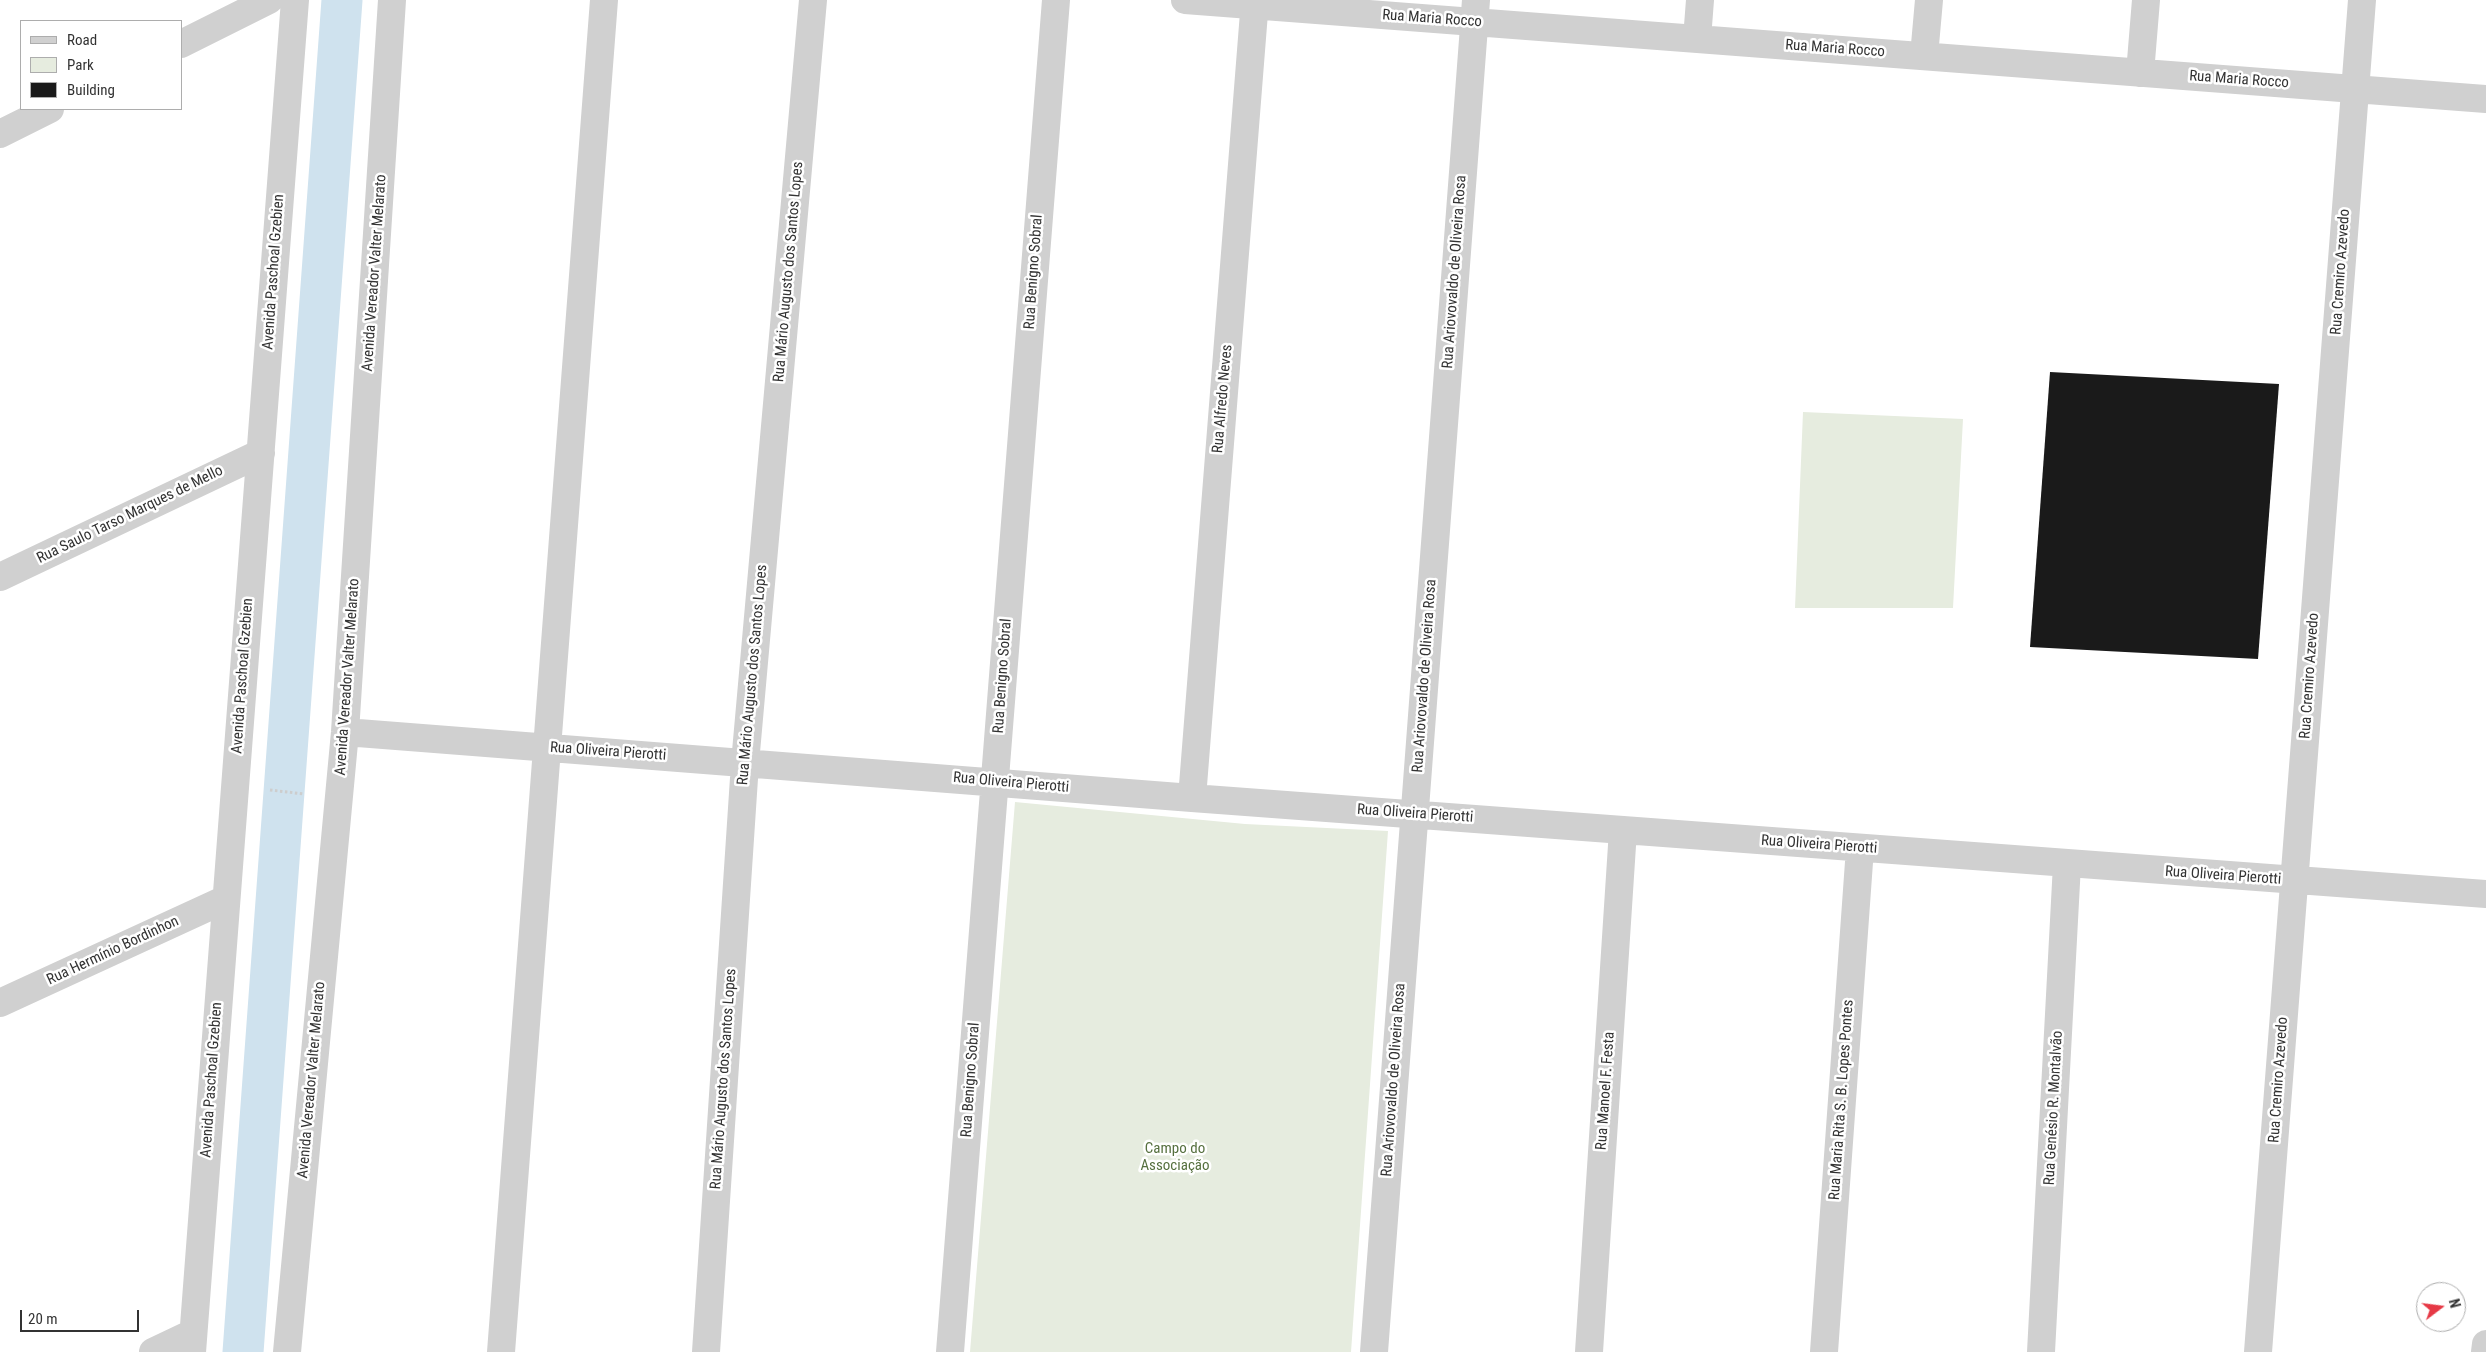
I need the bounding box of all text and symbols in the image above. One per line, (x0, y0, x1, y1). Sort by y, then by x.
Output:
street label: Rua Maria Rocco (1382, 7, 1482, 31)
legend (20, 20, 182, 110)
text: Road (67, 31, 97, 49)
street label: Rua Maria Rocco (1785, 37, 1885, 61)
text: Park (67, 56, 94, 74)
street label: Rua Maria Rocco (2189, 68, 2289, 92)
text: Building (67, 81, 115, 99)
street label: Rua Mário Augusto dos Santos Lopes (770, 161, 808, 383)
street label: Avenida Vereador Valter Melarato (359, 174, 391, 372)
street label: Rua Ariovovaldo de Oliveira Rosa (1439, 175, 1471, 369)
street label: Avenida Paschoal Gzebien (260, 194, 288, 350)
street label: Rua Cremiro Azevedo (2328, 208, 2354, 336)
street label: Rua Benigno Sobral (1021, 214, 1047, 330)
street label: Rua Alfredo Neves (1209, 344, 1237, 454)
street label: Rua Saulo Tarso Marques de Mello (34, 462, 226, 568)
street label: Rua Mário Augusto dos Santos Lopes (734, 564, 772, 786)
street label: Avenida Vereador Valter Melarato (332, 578, 364, 776)
street label: Rua Ariovovaldo de Oliveira Rosa (1409, 579, 1441, 773)
street label: Avenida Paschoal Gzebien (229, 598, 257, 754)
street label: Rua Cremiro Azevedo (2297, 612, 2323, 740)
street label: Rua Benigno Sobral (990, 618, 1016, 734)
street label: Rua Oliveira Pierotti (549, 739, 667, 765)
street label: Rua Oliveira Pierotti (952, 769, 1070, 797)
street label: Rua Oliveira Pierotti (1356, 801, 1474, 827)
street label: Rua Oliveira Pierotti (1760, 832, 1878, 858)
street label: Rua Oliveira Pierotti (2164, 863, 2282, 889)
street label: Rua Hermínio Bordinhon (44, 913, 182, 989)
street label: Rua Mário Augusto dos Santos Lopes (707, 968, 741, 1190)
street label: Avenida Vereador Valter Melarato (294, 981, 330, 1179)
street label: Rua Ariovovaldo de Oliveira Rosa (1378, 983, 1410, 1177)
street label: Rua Maria Rita S. B. Lopes Pontes (1826, 999, 1858, 1201)
street label: Avenida Paschoal Gzebien (198, 1002, 226, 1158)
street label: Rua Cremiro Azevedo (2266, 1016, 2292, 1144)
street label: Rua Benigno Sobral (958, 1022, 984, 1138)
street label: Rua Genésio R. Montalvão (2041, 1030, 2067, 1186)
street label: Rua Manoel F. Festa (1593, 1031, 1619, 1151)
park label: Campo do Associação (1140, 1140, 1210, 1175)
north arrow (2416, 1282, 2466, 1332)
text: N (2446, 1297, 2463, 1310)
scale bar (22, 1300, 141, 1332)
text: 20 m (28, 1310, 58, 1328)

